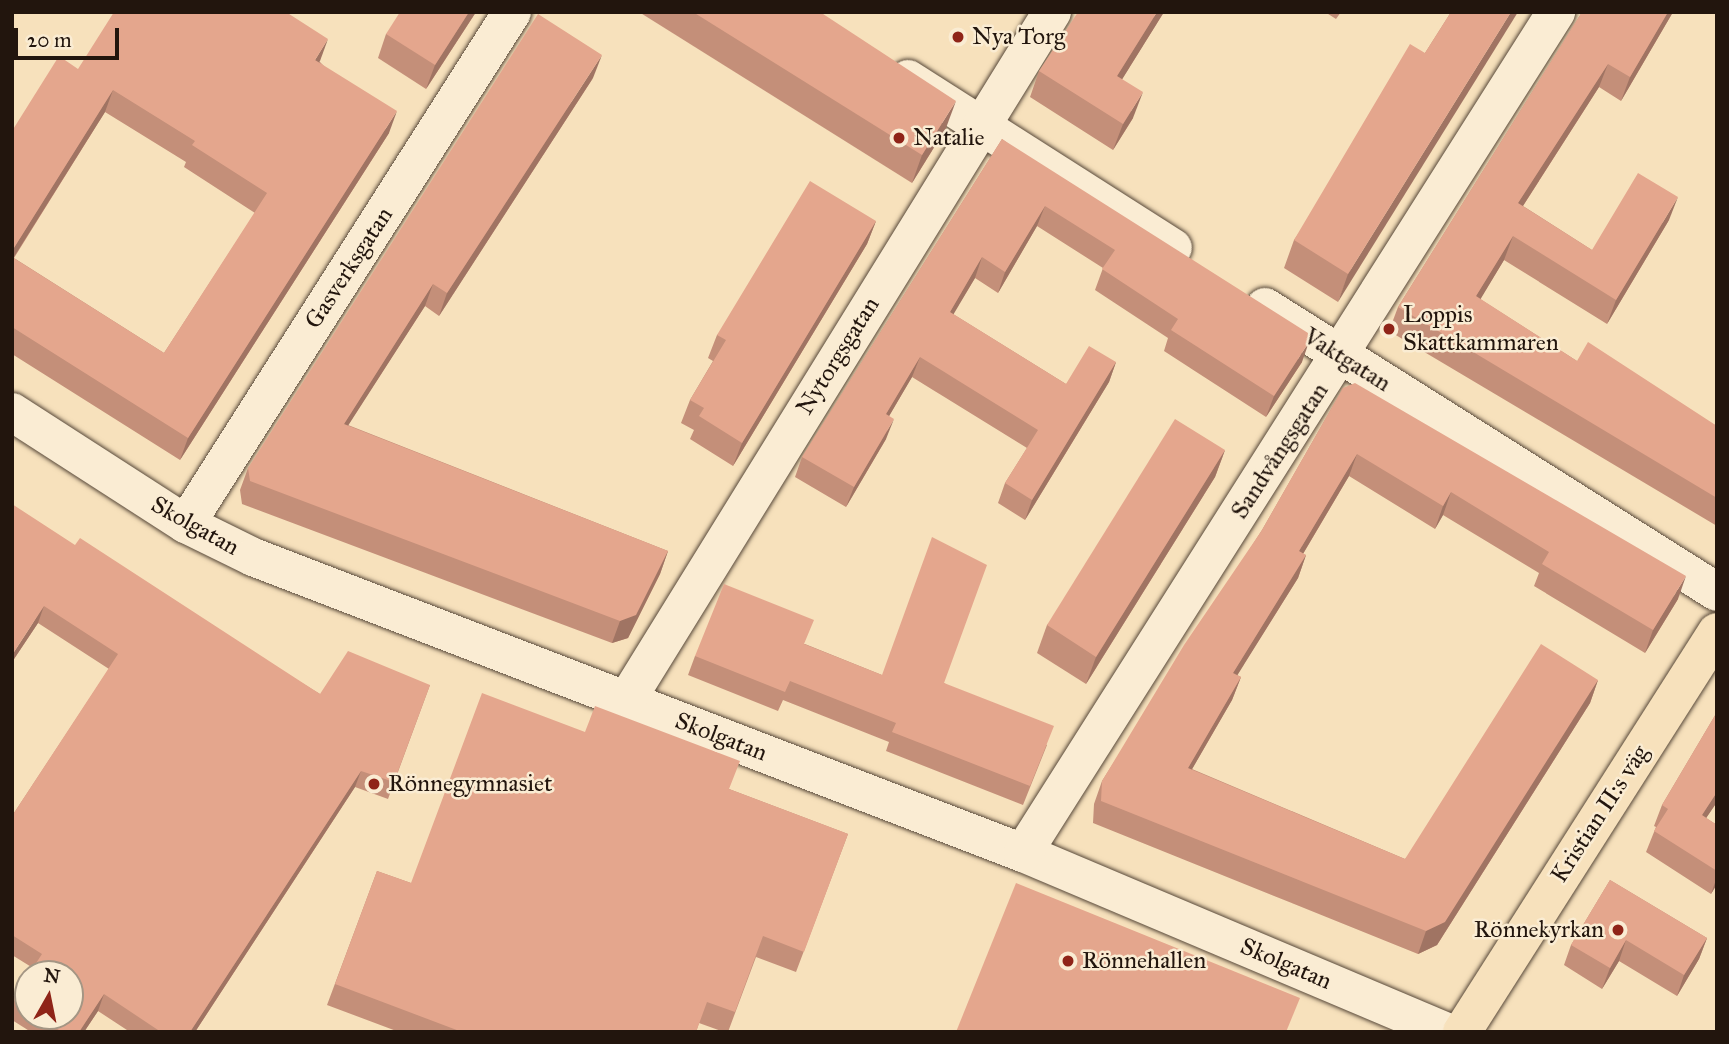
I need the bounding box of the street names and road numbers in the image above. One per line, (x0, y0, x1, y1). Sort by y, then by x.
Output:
street label: Gasverksgatan (299, 202, 399, 334)
street label: Nytorgsgatan (790, 292, 886, 420)
street label: Vaktgatan (1298, 322, 1396, 398)
street label: Sandvångsgatan (1225, 378, 1335, 524)
street label: Skolgatan (146, 490, 244, 562)
street label: Skolgatan (671, 706, 771, 768)
street label: Kristian II:s väg (1545, 740, 1655, 888)
street label: Skolgatan (1236, 932, 1336, 996)

